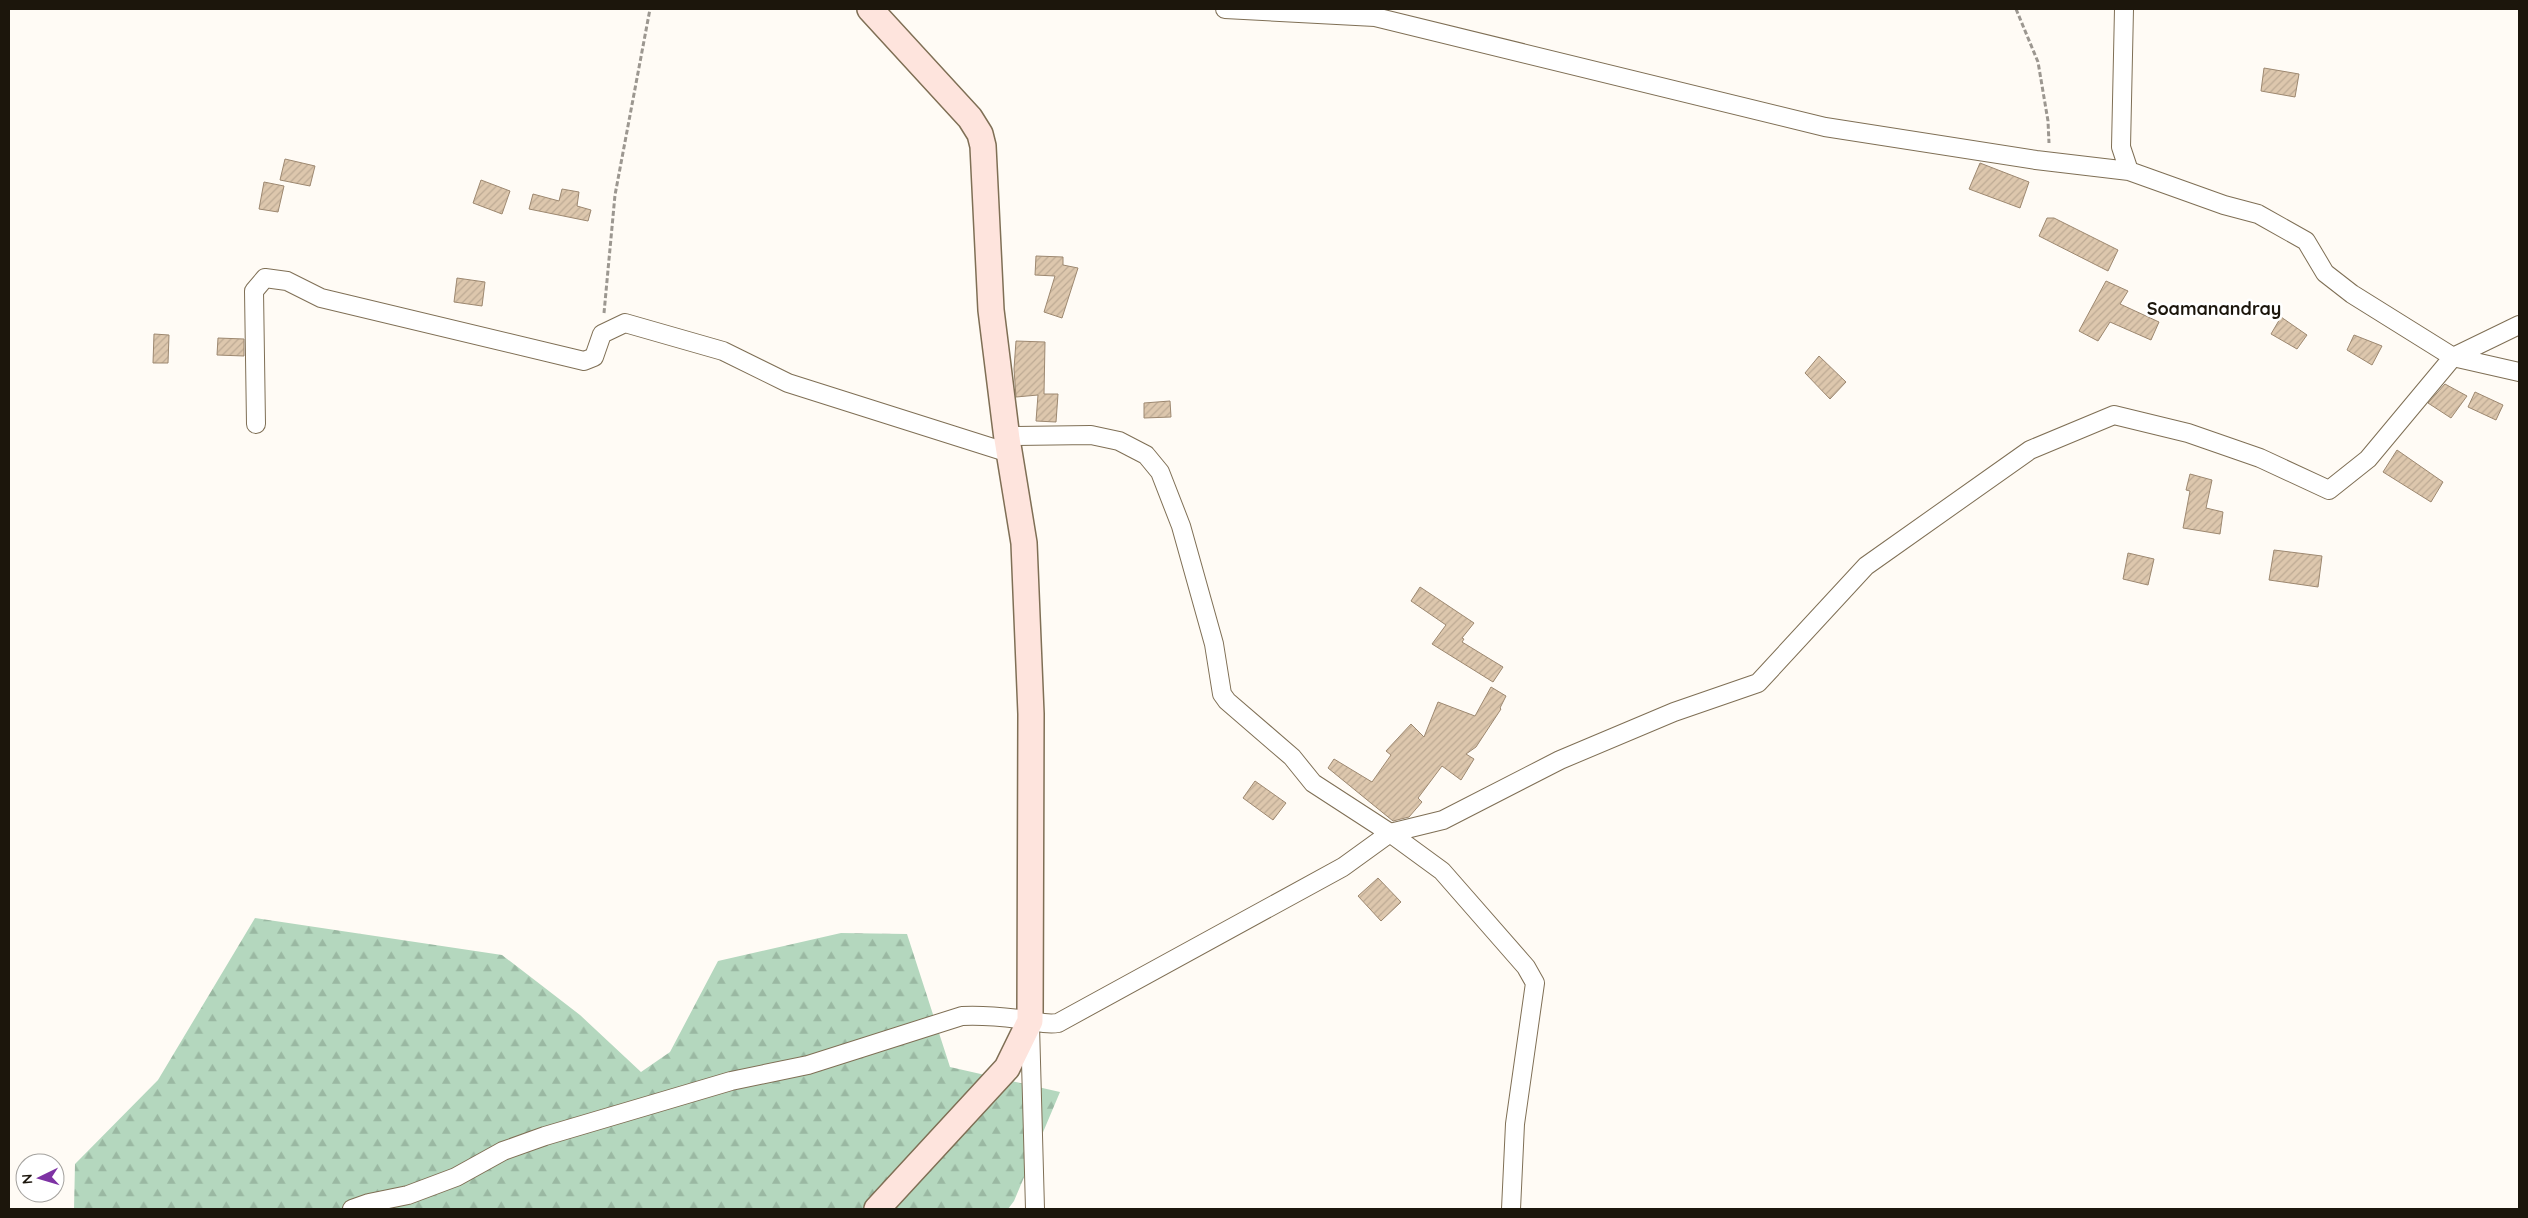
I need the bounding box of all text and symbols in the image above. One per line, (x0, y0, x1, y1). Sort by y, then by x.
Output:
district label: Soamanandray (2147, 297, 2281, 320)
north arrow (15, 1153, 65, 1203)
text: N (18, 1173, 36, 1185)

